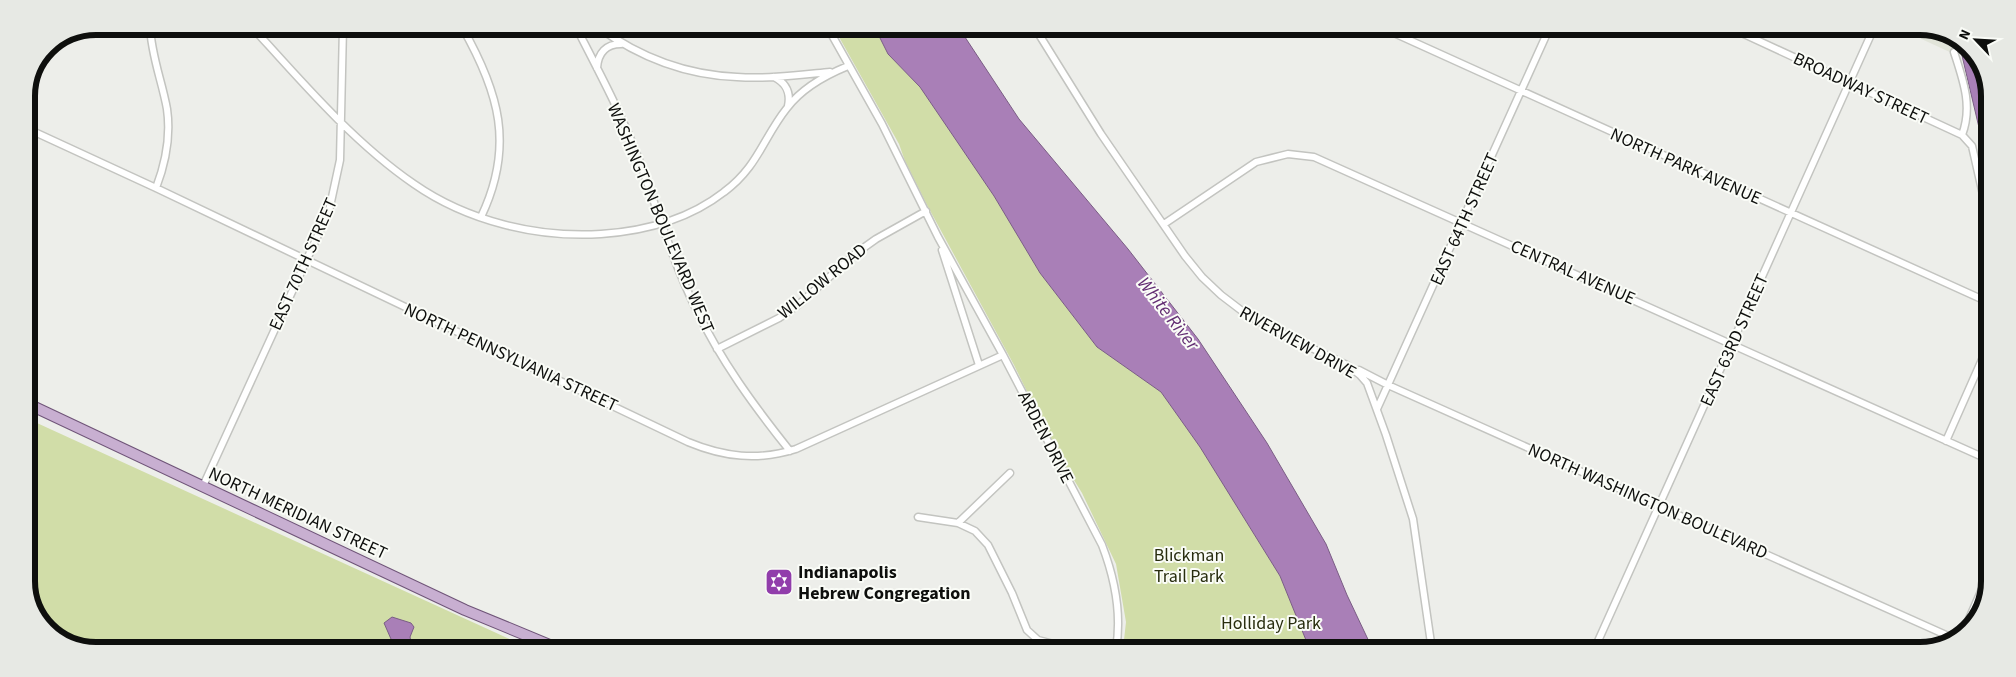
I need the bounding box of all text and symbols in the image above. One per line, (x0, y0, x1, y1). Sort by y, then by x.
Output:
north arrow (1951, 15, 2001, 65)
text: N (1954, 26, 1976, 43)
street label: BROADWAY STREET (1789, 46, 1933, 131)
street label: WASHINGTON BOULEVARD WEST (601, 99, 721, 337)
street label: NORTH PARK AVENUE (1606, 122, 1765, 211)
street label: EAST 64TH STREET (1424, 149, 1505, 289)
street label: EAST 70TH STREET (263, 194, 344, 334)
street label: CENTRAL AVENUE (1506, 234, 1639, 311)
street label: WILLOW ROAD (772, 238, 872, 325)
street label: EAST 63RD STREET (1694, 270, 1775, 410)
water label: White River (1130, 271, 1206, 358)
street label: NORTH PENNSYLVANIA STREET (400, 297, 622, 418)
street label: RIVERVIEW DRIVE (1235, 300, 1361, 385)
street label: ARDEN DRIVE (1012, 387, 1080, 488)
street label: NORTH WASHINGTON BOULEVARD (1524, 437, 1772, 566)
street label: NORTH MERIDIAN STREET (204, 461, 392, 566)
park label: Blickman Trail Park (1154, 543, 1224, 589)
place label: Indianapolis Hebrew Congregation (798, 560, 971, 606)
synagogue icon: Indianapolis Hebrew Congregation (764, 567, 794, 597)
park label: Holliday Park (1221, 611, 1321, 636)

